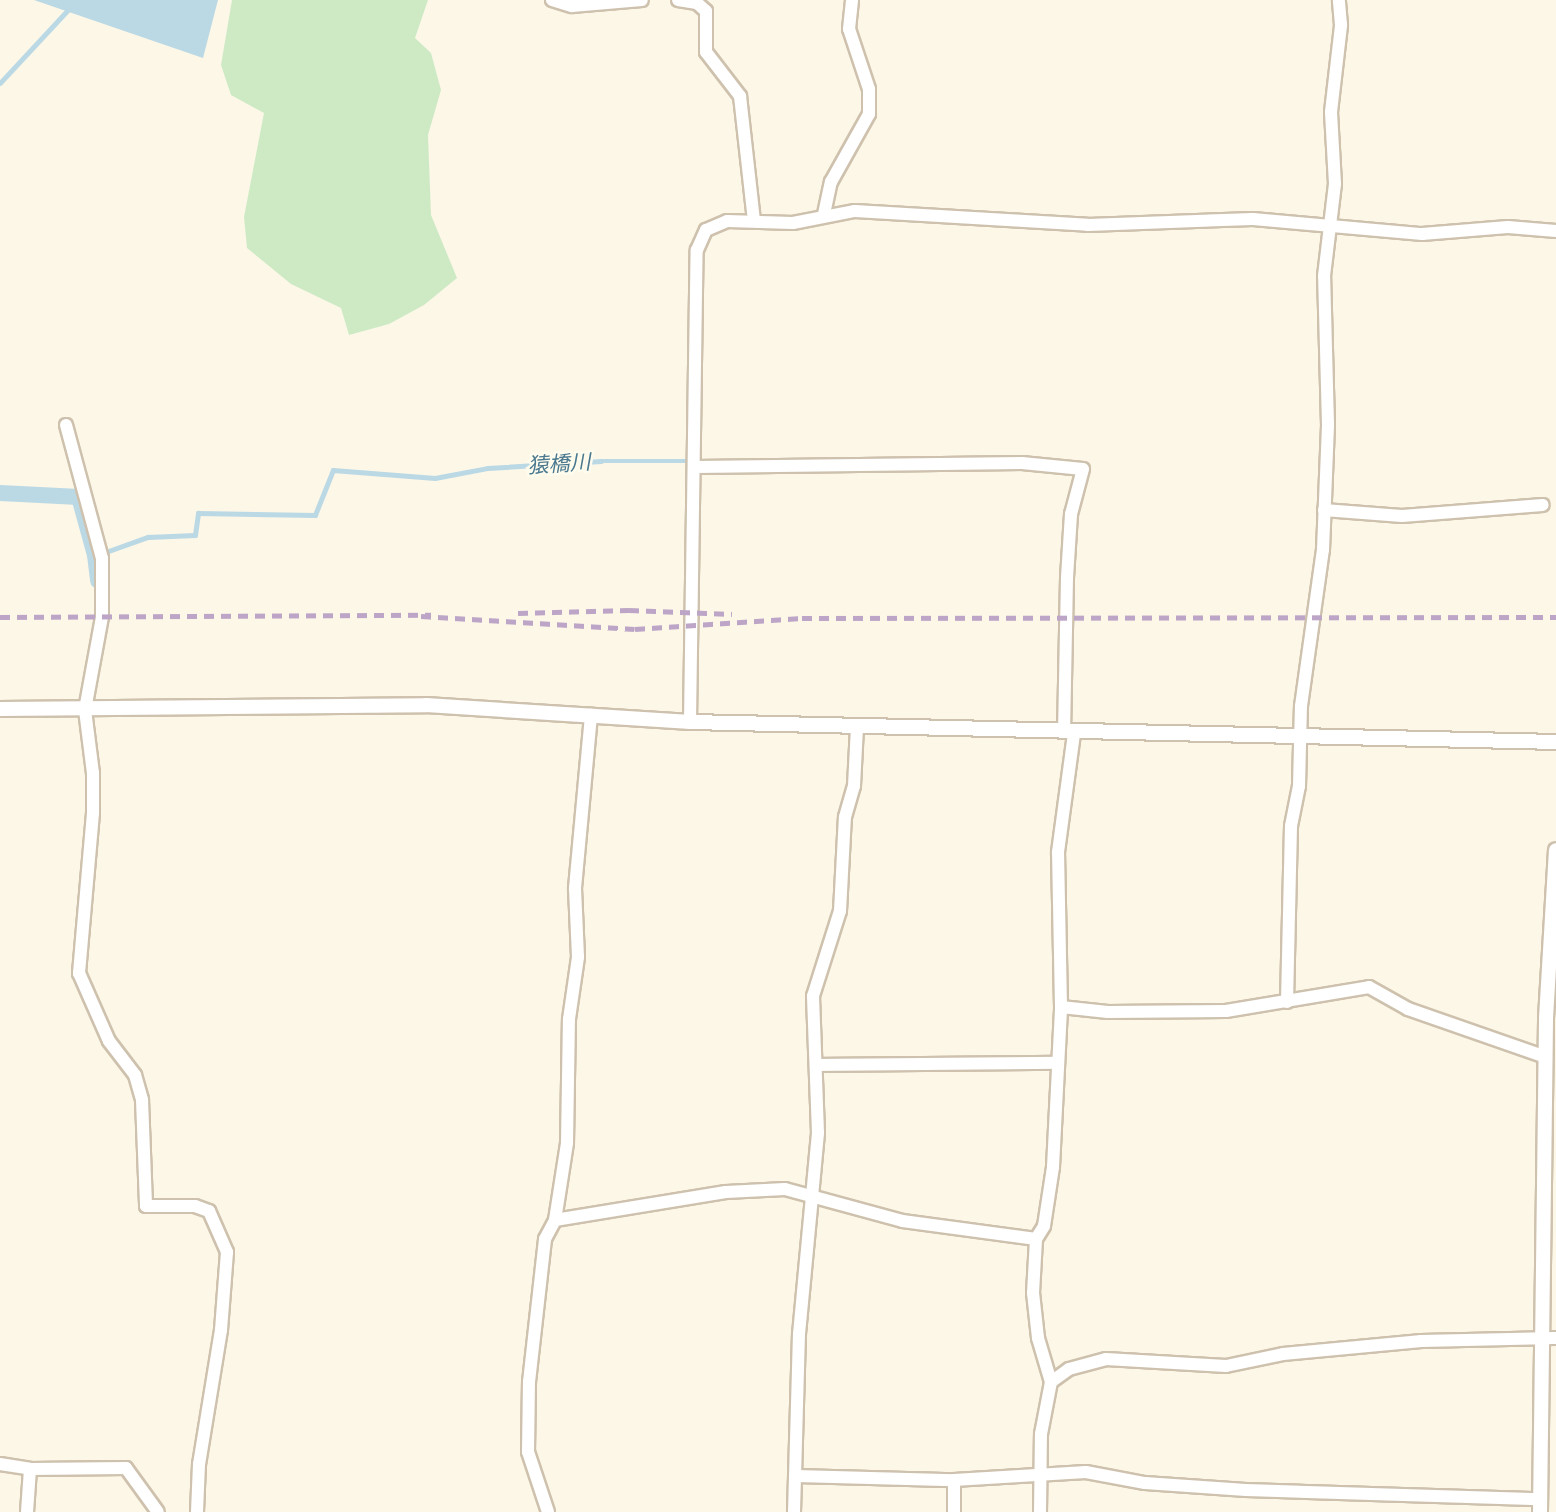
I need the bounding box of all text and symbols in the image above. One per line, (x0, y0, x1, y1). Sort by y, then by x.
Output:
water label: 猿橋川 (527, 449, 591, 479)

